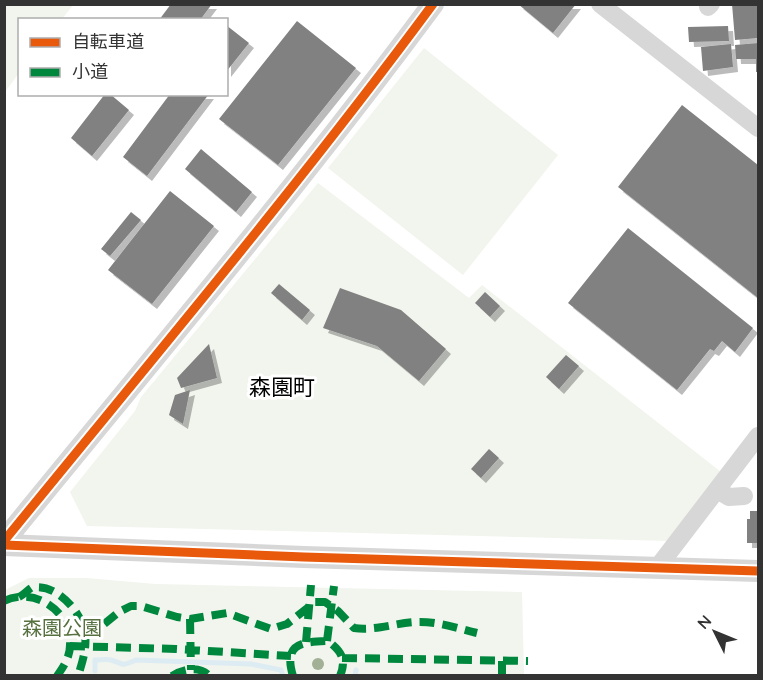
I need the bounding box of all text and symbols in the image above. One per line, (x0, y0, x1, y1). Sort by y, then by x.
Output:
legend (18, 18, 228, 96)
text: 自転車道 (72, 30, 144, 53)
text: 小道 (72, 60, 108, 83)
district label: 森園町 (249, 373, 315, 401)
north arrow (685, 602, 745, 662)
text: N (693, 611, 715, 633)
park label: 森園公園 (22, 615, 102, 640)

